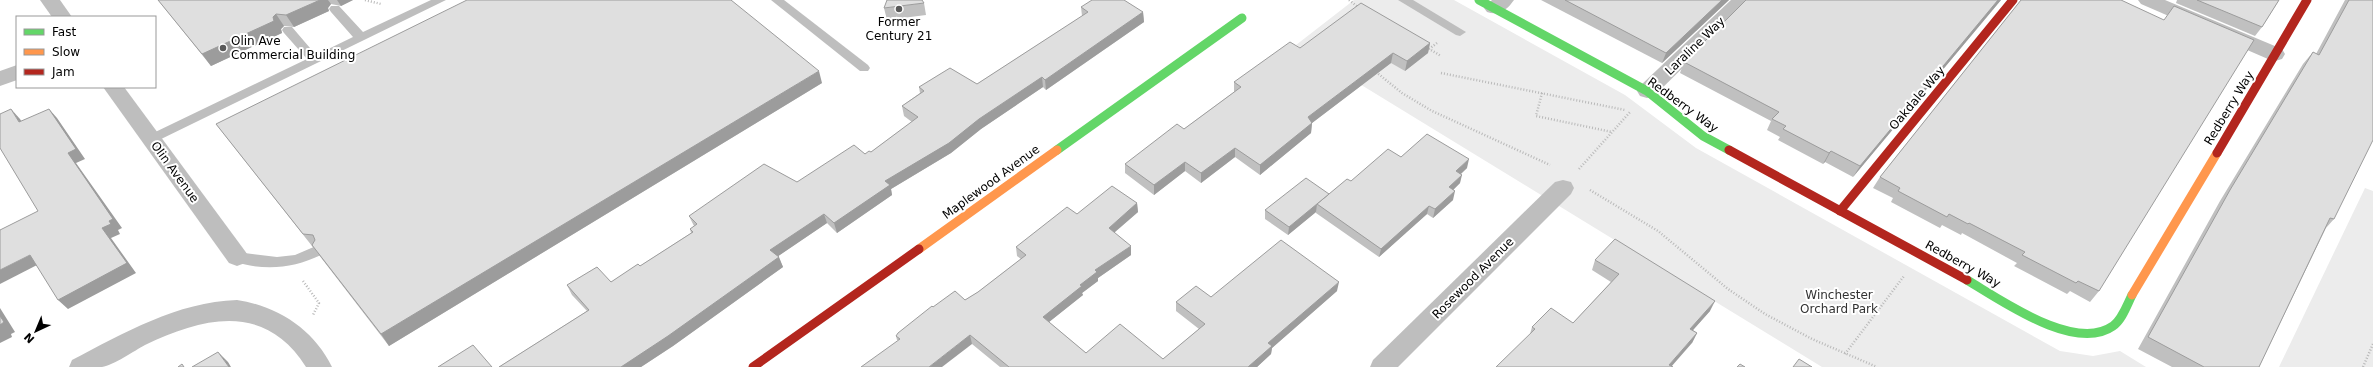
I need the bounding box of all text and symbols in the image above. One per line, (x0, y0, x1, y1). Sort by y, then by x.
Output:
marker: Former Century 21 (894, 4, 904, 14)
street label: Laraline Way (1662, 14, 1728, 78)
place label: Former Century 21 (866, 15, 932, 43)
legend (16, 16, 156, 88)
text: Fast (52, 25, 76, 39)
place label: Olin Ave Commercial Building (231, 34, 355, 62)
marker: Olin Ave Commercial Building (218, 43, 228, 53)
text: Slow (52, 45, 80, 59)
street label: Oakdale Way (1886, 63, 1948, 133)
text: Jam (51, 65, 75, 79)
street label: Redberry Way (2201, 68, 2257, 148)
street label: Redberry Way (1645, 75, 1721, 135)
street label: Olin Avenue (148, 139, 202, 205)
street label: Maplewood Avenue (940, 142, 1042, 222)
street label: Rosewood Avenue (1429, 234, 1517, 322)
street label: Redberry Way (1923, 238, 2003, 290)
park label: Winchester Orchard Park (1800, 288, 1878, 316)
north arrow (16, 311, 56, 351)
text: N (22, 330, 37, 346)

